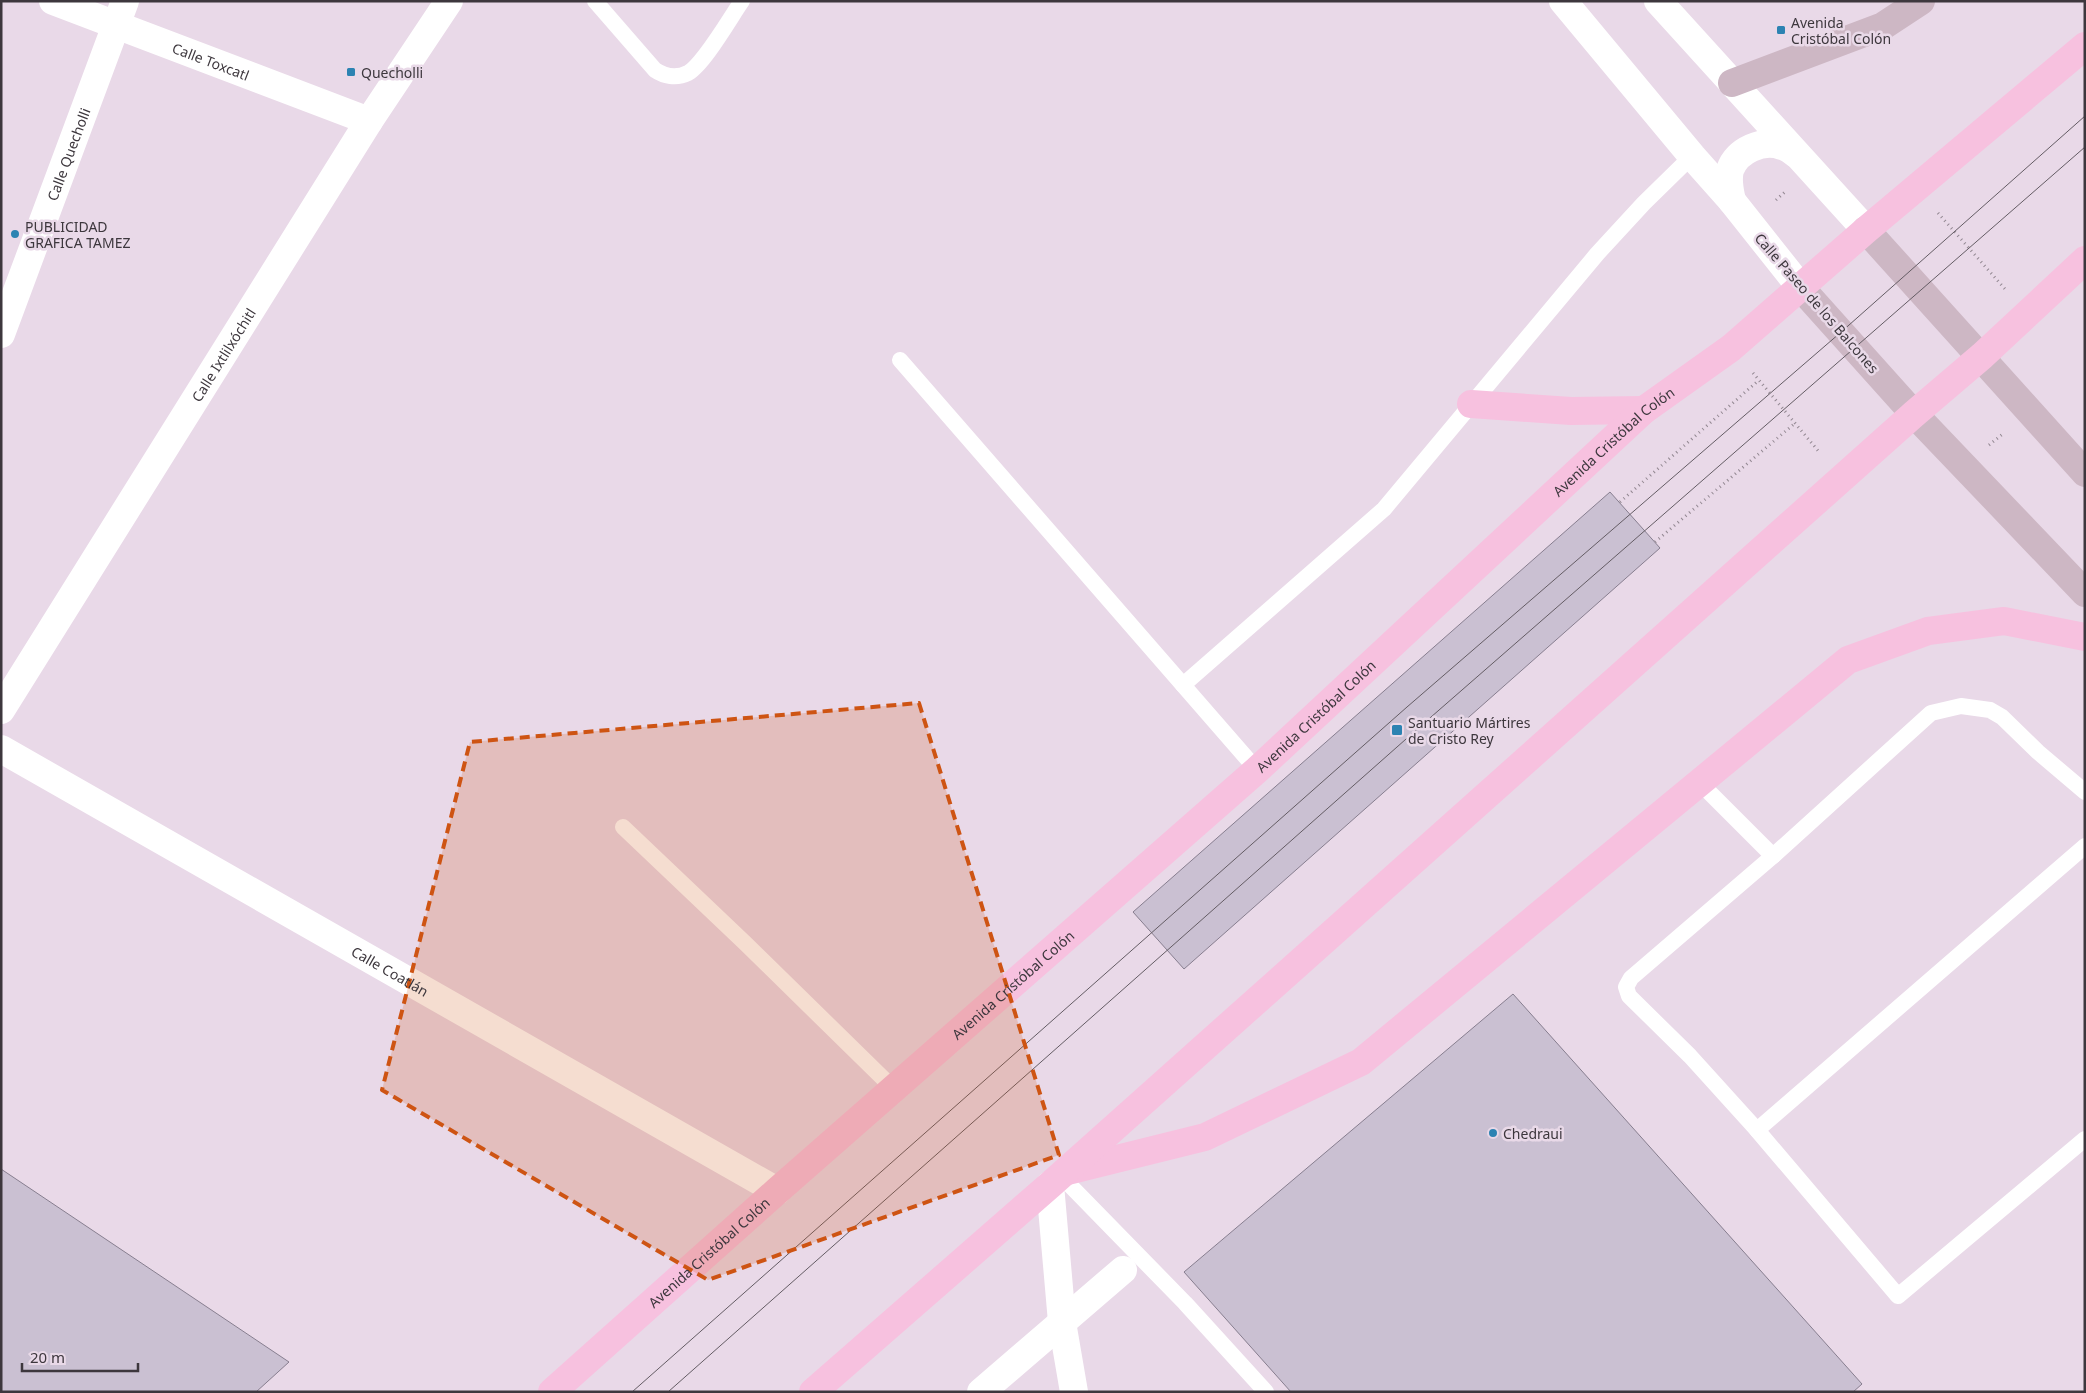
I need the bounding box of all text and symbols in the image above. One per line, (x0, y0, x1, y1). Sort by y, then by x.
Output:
place label: Avenida Cristóbal Colón (1791, 13, 1891, 48)
marker: Avenida Cristóbal Colón (1775, 24, 1787, 36)
street label: Calle Toxcatl (170, 38, 252, 84)
place label: Quecholli (361, 63, 423, 82)
marker: Quecholli (345, 66, 357, 78)
street label: Calle Quecholli (42, 105, 94, 203)
place label: PUBLICIDAD GRAFICA TAMEZ (25, 217, 131, 252)
marker: PUBLICIDAD GRAFICA TAMEZ (9, 228, 21, 240)
street label: Calle Paseo de los Balcones (1751, 229, 1883, 377)
street label: Calle Ixtlilxóchitl (187, 304, 259, 405)
street label: Avenida Cristóbal Colón (1548, 382, 1678, 500)
street label: Avenida Cristóbal Colón (1252, 655, 1379, 776)
place label: Santuario Mártires de Cristo Rey (1408, 713, 1531, 748)
marker: Santuario Mártires de Cristo Rey (1390, 723, 1404, 737)
street label: Avenida Cristóbal Colón (947, 926, 1078, 1043)
street label: Calle Coatlán (348, 941, 432, 1000)
place label: Chedraui (1503, 1124, 1563, 1143)
marker: Chedraui (1487, 1127, 1499, 1139)
street label: Avenida Cristóbal Colón (644, 1193, 773, 1311)
scale bar (22, 1340, 139, 1372)
text: 20 m (30, 1347, 65, 1367)

